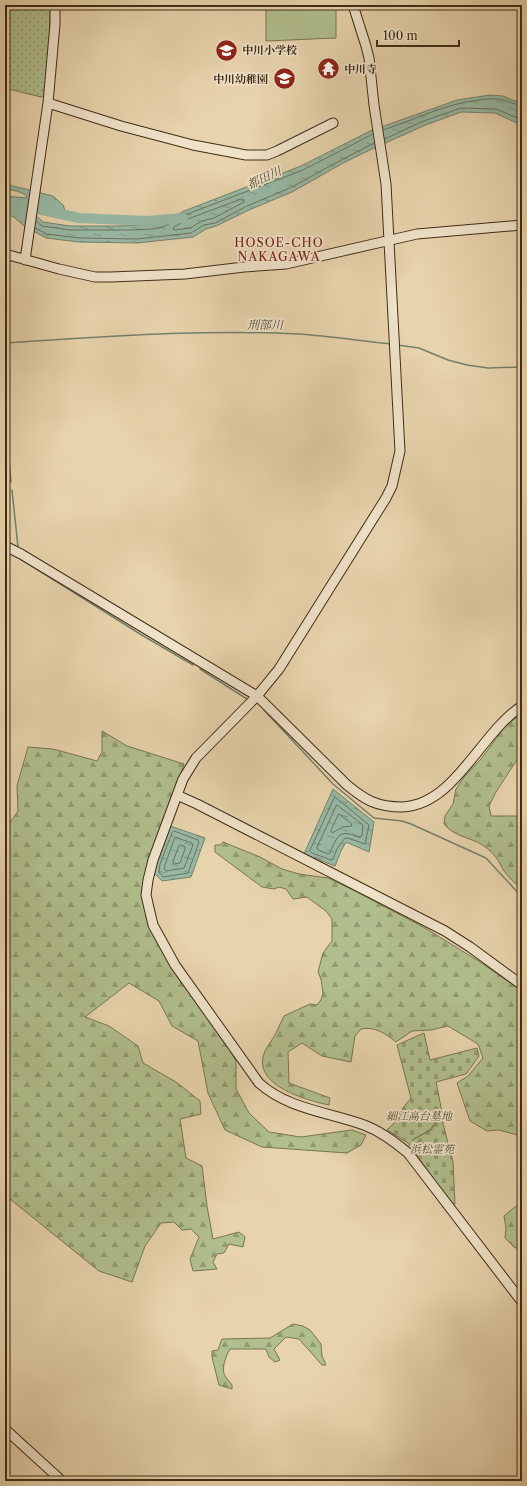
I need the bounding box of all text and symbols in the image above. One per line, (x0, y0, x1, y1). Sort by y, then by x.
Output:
scale bar (377, 22, 459, 48)
text: 100 m (383, 28, 418, 43)
school or university icon: 中川小学校 (213, 37, 239, 63)
place label: 中川小学校 (242, 43, 297, 57)
temple icon: 中川寺 (316, 56, 342, 82)
place label: 中川寺 (344, 62, 377, 76)
school or university icon: 中川幼稚園 (271, 66, 297, 92)
place label: 中川幼稚園 (213, 72, 268, 86)
water label: 都田川 (244, 162, 285, 192)
district label: HOSOE-CHO NAKAGAWA (234, 235, 324, 264)
water label: 刑部川 (247, 317, 285, 332)
park label: 細江高台墓地 (386, 1109, 453, 1123)
park label: 浜松霊苑 (410, 1142, 456, 1156)

